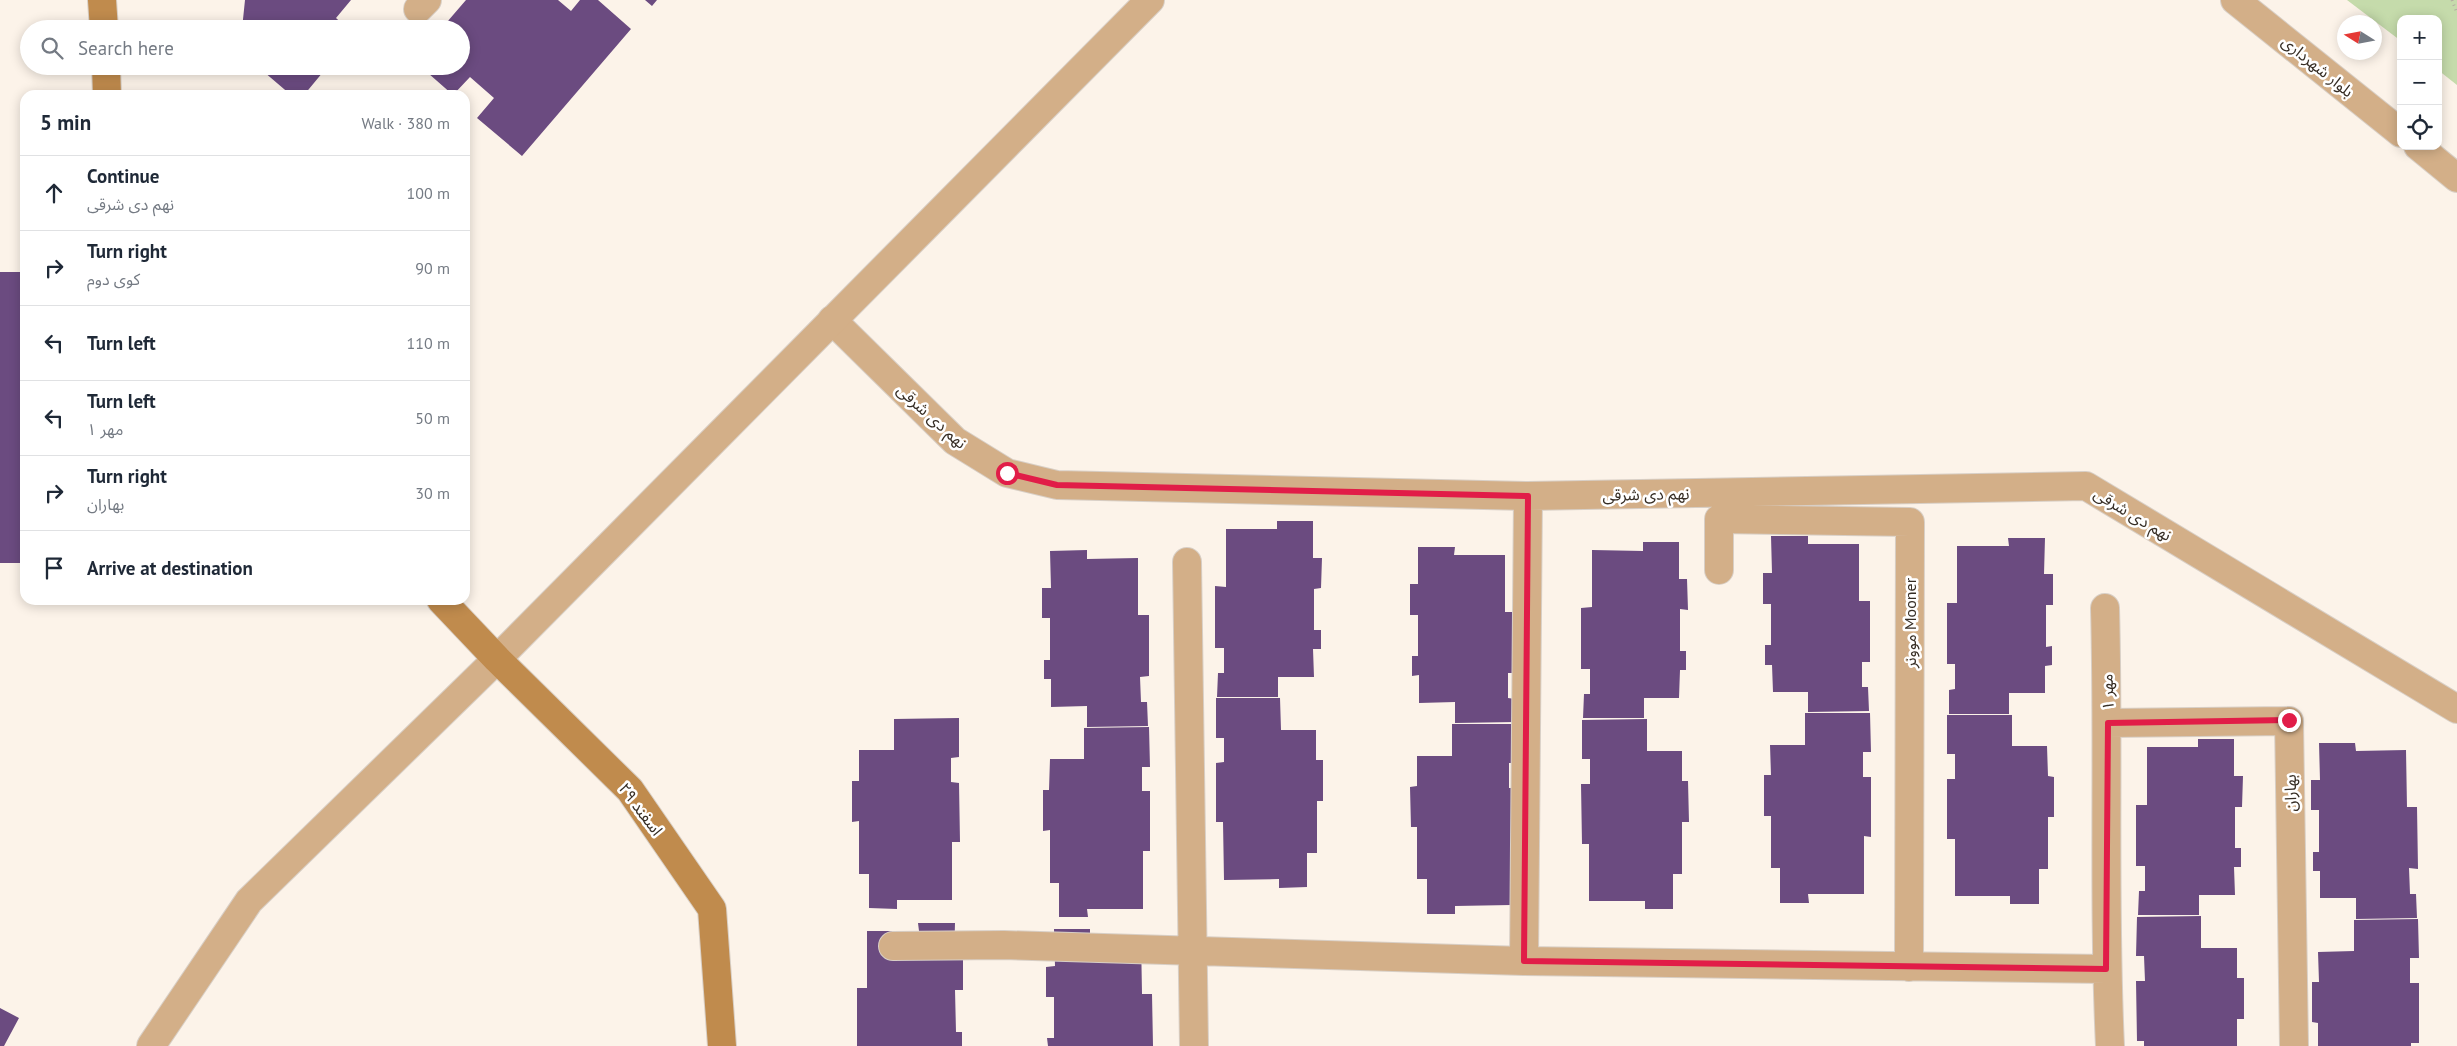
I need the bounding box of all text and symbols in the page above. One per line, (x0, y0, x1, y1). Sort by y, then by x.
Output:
north arrow (2337, 15, 2382, 60)
map controls (2397, 15, 2442, 150)
button: + (2397, 15, 2442, 60)
search box (20, 20, 470, 75)
street label: بلوار شهرداری (2278, 31, 2358, 101)
icon: search (38, 34, 66, 62)
text: Search here (78, 36, 174, 60)
button: − (2397, 60, 2442, 105)
button: locate (2397, 105, 2442, 150)
text: 5 min (40, 109, 91, 136)
text: Walk · 380 m (361, 113, 450, 133)
text: Continue (87, 164, 159, 188)
icon: ahead (40, 179, 68, 207)
text: 100 m (407, 183, 450, 203)
text: نهم دی شرقی (87, 194, 174, 214)
text: Turn right (87, 239, 167, 263)
icon: right (40, 254, 68, 282)
text: 90 m (415, 258, 450, 278)
text: کوی دوم (87, 269, 140, 289)
icon: left (40, 329, 68, 357)
text: Turn left (87, 331, 156, 355)
text: 110 m (407, 333, 450, 353)
street label: نهم دی شرقی (891, 379, 971, 455)
text: Turn left (87, 389, 156, 413)
icon: left (40, 404, 68, 432)
text: 50 m (415, 408, 450, 428)
text: مهر ۱ (87, 419, 123, 439)
route start (996, 462, 1019, 485)
text: Turn right (87, 464, 167, 488)
icon: right (40, 479, 68, 507)
text: 30 m (415, 483, 450, 503)
street label: نهم دی شرقی (1602, 483, 1690, 508)
street label: نهم دی شرقی (2089, 483, 2175, 548)
text: بهاران (87, 494, 124, 514)
icon: arrive (40, 554, 68, 582)
text: Arrive at destination (87, 556, 253, 580)
street label: موونر Mooner (1900, 577, 1920, 669)
street label: مهر ۱ (2096, 674, 2118, 710)
route end (2278, 709, 2301, 732)
street label: بهاران (2280, 774, 2300, 812)
street label: ۲۹ اسفند (615, 779, 667, 839)

